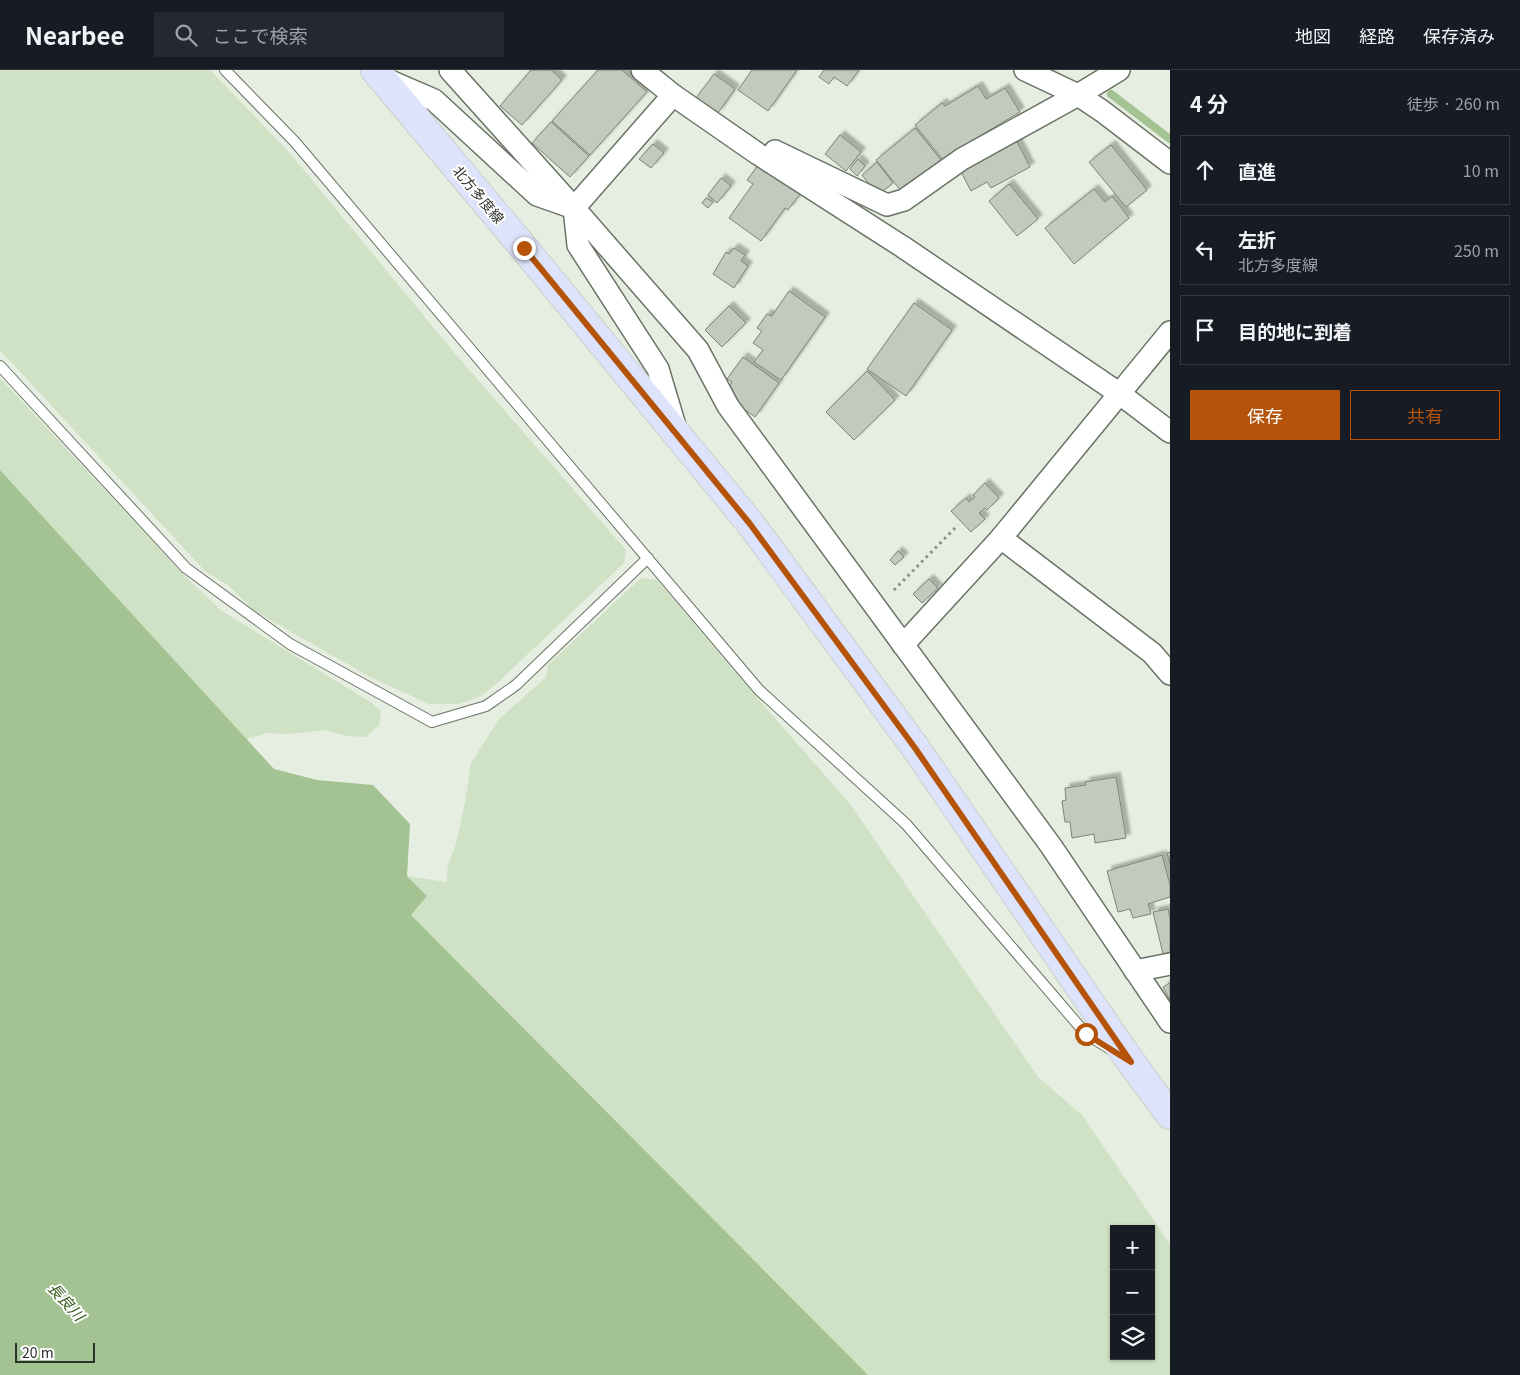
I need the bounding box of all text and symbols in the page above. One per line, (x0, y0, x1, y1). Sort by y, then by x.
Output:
search box (154, 12, 504, 57)
text: Nearbee (25, 17, 124, 52)
icon: search (172, 21, 200, 49)
text: ここで検索 (212, 21, 307, 48)
text: 地図 (1295, 22, 1331, 48)
text: 経路 (1359, 22, 1395, 48)
text: 保存済み (1423, 22, 1495, 48)
text: 4 分 (1190, 88, 1228, 118)
text: 徒歩 · 260 m (1407, 91, 1500, 115)
icon: ahead (1191, 156, 1219, 184)
text: 直進 (1238, 157, 1276, 184)
text: 10 m (1463, 158, 1499, 182)
street label: 北方多度線 (449, 161, 509, 227)
text: 左折 (1238, 225, 1276, 252)
icon: left (1191, 236, 1219, 264)
route end (513, 237, 536, 260)
text: 250 m (1454, 238, 1499, 262)
text: 北方多度線 (1238, 252, 1318, 276)
icon: arrive (1191, 316, 1219, 344)
text: 目的地に到着 (1238, 317, 1352, 344)
button: 保存 (1190, 390, 1340, 440)
button: 共有 (1350, 390, 1500, 440)
route start (1075, 1023, 1098, 1046)
map controls (1110, 1225, 1155, 1360)
button: + (1110, 1225, 1155, 1270)
button: − (1110, 1270, 1155, 1315)
water label: 長良川 (44, 1277, 91, 1326)
button: layers (1110, 1315, 1155, 1360)
scale bar (15, 1340, 95, 1363)
text: 20 m (22, 1342, 54, 1362)

